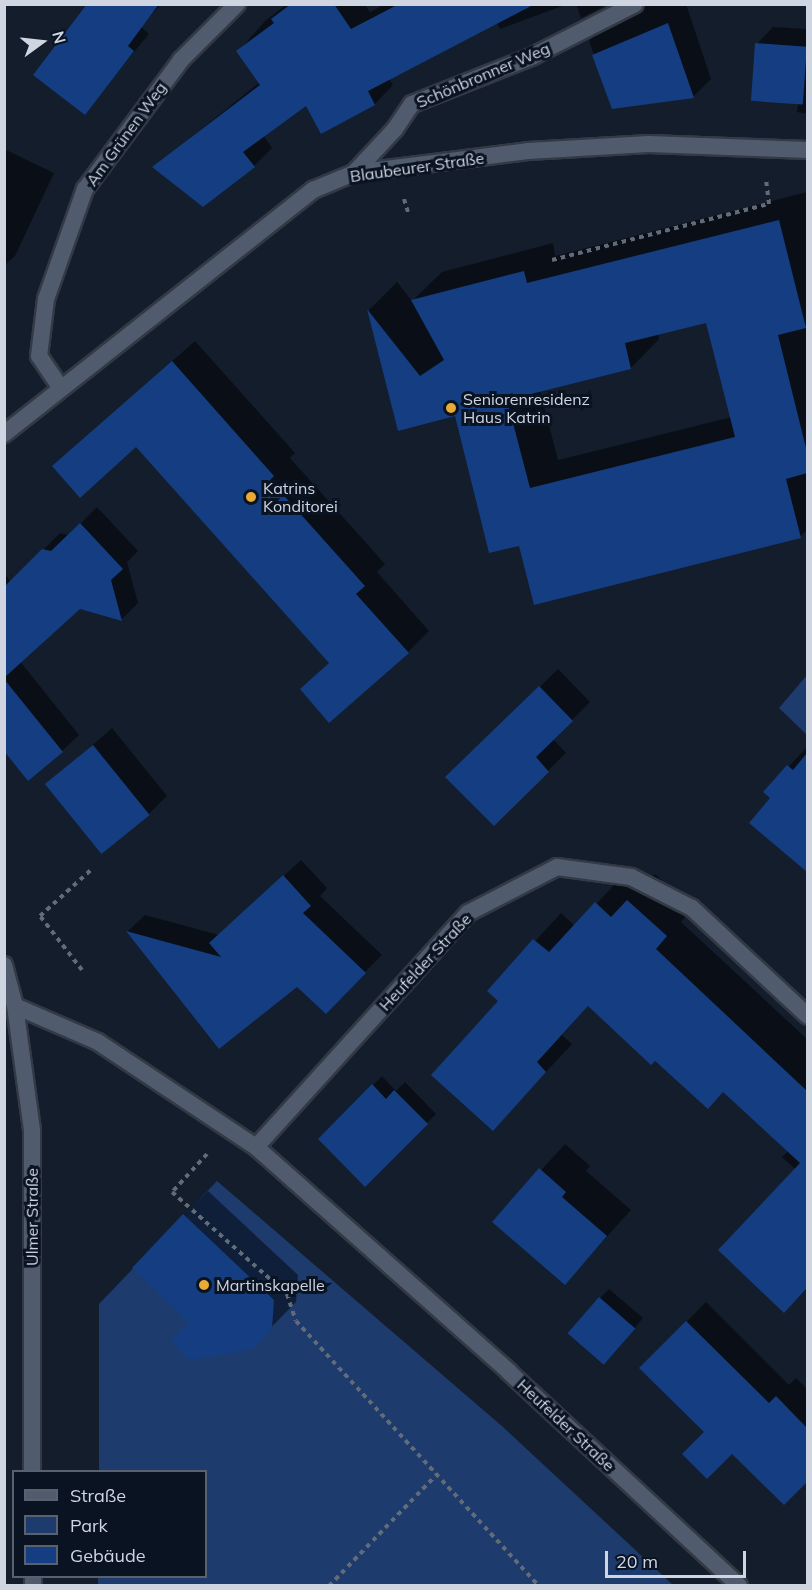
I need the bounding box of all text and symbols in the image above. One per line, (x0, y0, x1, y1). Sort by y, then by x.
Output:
north arrow (12, 12, 72, 72)
text: N (48, 29, 71, 46)
street label: Schönbronner Weg (413, 38, 553, 112)
street label: Am Grünen Weg (82, 78, 170, 190)
street label: Blaubeurer Straße (349, 148, 485, 186)
place label: Seniorenresidenz Haus Katrin (463, 389, 590, 427)
marker: Seniorenresidenz Haus Katrin (444, 401, 458, 415)
place label: Katrins Konditorei (263, 478, 338, 516)
marker: Katrins Konditorei (244, 490, 258, 504)
street label: Heufelder Straße (375, 909, 475, 1015)
street label: Ulmer Straße (22, 1168, 42, 1266)
place label: Martinskapelle (216, 1275, 325, 1295)
marker: Martinskapelle (197, 1278, 211, 1292)
street label: Heufelder Straße (513, 1375, 619, 1475)
legend (12, 1470, 207, 1578)
text: Straße (70, 1484, 126, 1507)
text: Park (70, 1514, 108, 1537)
scale bar (608, 1539, 749, 1577)
text: Gebäude (70, 1544, 146, 1567)
text: 20 m (616, 1550, 658, 1573)

